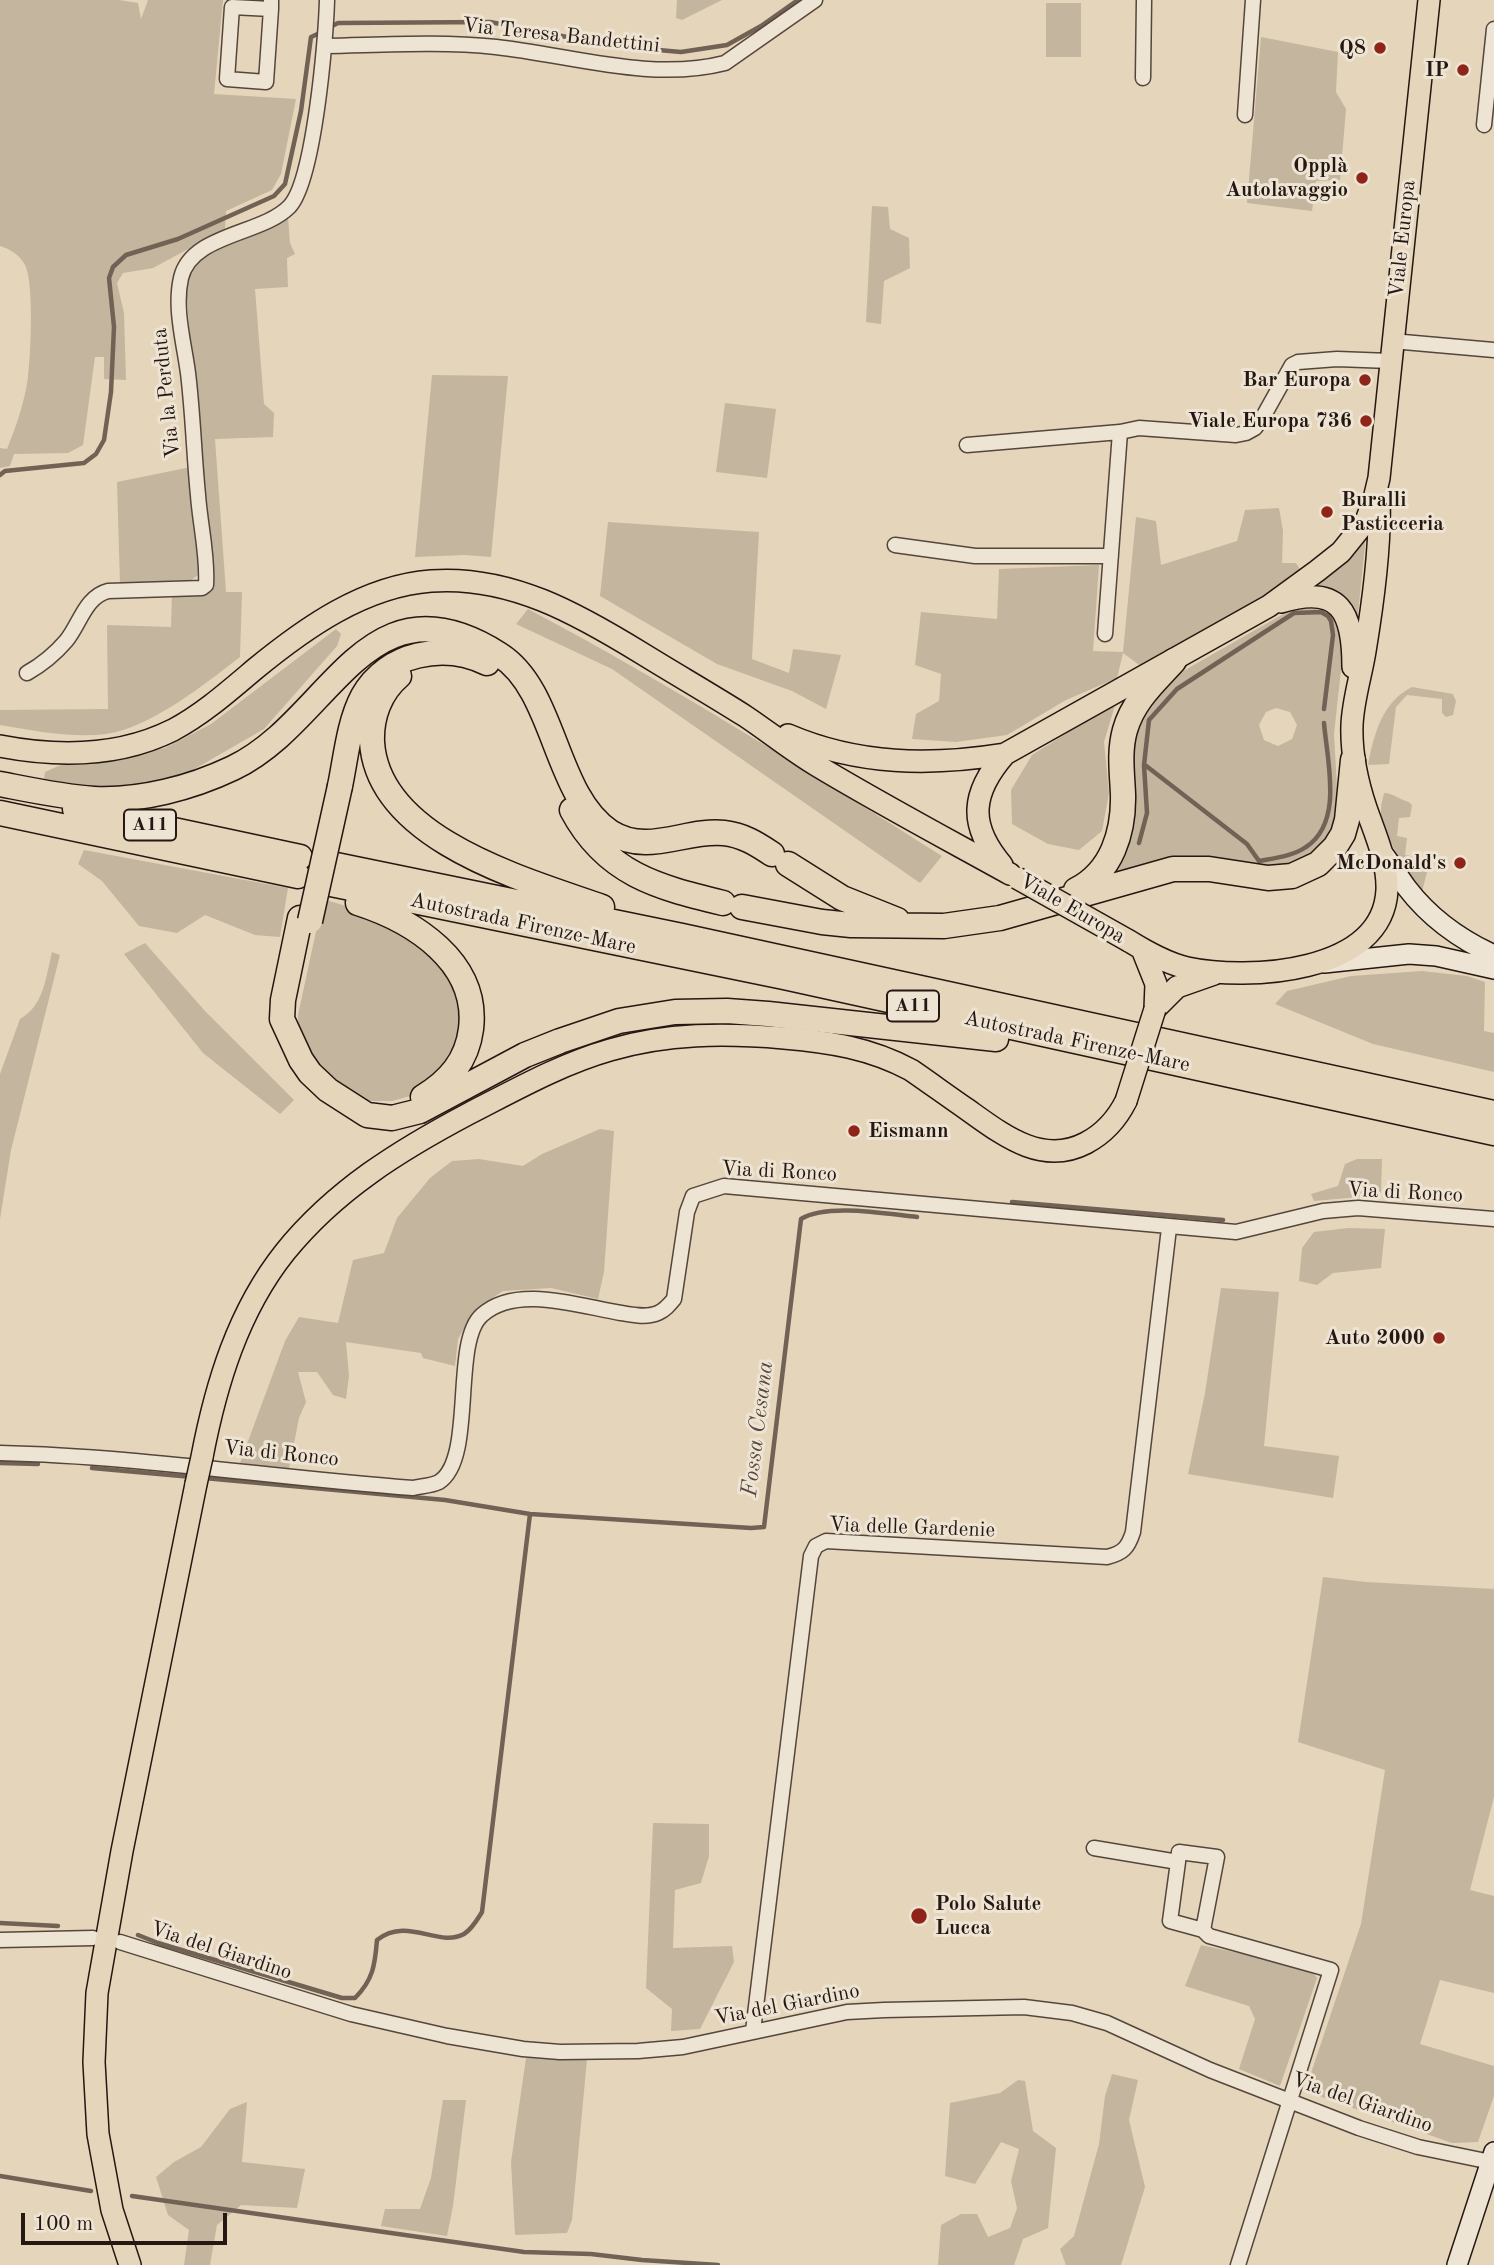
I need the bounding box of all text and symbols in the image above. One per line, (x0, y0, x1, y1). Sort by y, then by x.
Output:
street label: Via Teresa Bandettini (461, 13, 661, 59)
place label: Q8 (1339, 35, 1366, 61)
marker: Q8 (1372, 40, 1388, 56)
place label: IP (1425, 57, 1449, 83)
marker: IP (1455, 62, 1471, 78)
place label: Opplà Autolavaggio (1225, 153, 1348, 203)
marker: Opplà Autolavaggio (1354, 170, 1370, 186)
street label: Viale Europa (1384, 179, 1422, 299)
street label: Via la Perduta (148, 327, 186, 459)
place label: Bar Europa (1243, 367, 1351, 393)
marker: Bar Europa (1357, 372, 1373, 388)
place label: Viale Europa 736 (1188, 408, 1352, 434)
marker: Viale Europa 736 (1358, 413, 1374, 429)
place label: Buralli Pasticceria (1341, 487, 1444, 537)
marker: Buralli Pasticceria (1319, 504, 1335, 520)
road number: A11 (124, 810, 176, 840)
place label: McDonald's (1336, 850, 1446, 876)
marker: McDonald's (1452, 855, 1468, 871)
street label: Viale Europa (1014, 868, 1130, 950)
street label: Autostrada Firenze-Mare (408, 888, 638, 960)
road number: A11 (887, 990, 939, 1022)
street label: Autostrada Firenze-Mare (962, 1006, 1192, 1078)
place label: Eismann (868, 1118, 949, 1144)
marker: Eismann (846, 1123, 862, 1139)
street label: Via di Ronco (720, 1156, 838, 1188)
street label: Via di Ronco (1346, 1177, 1464, 1209)
place label: Auto 2000 (1325, 1325, 1425, 1351)
marker: Auto 2000 (1431, 1330, 1447, 1346)
water label: Fossa Cesana (736, 1359, 780, 1499)
street label: Via di Ronco (222, 1435, 340, 1473)
street label: Via delle Gardenie (829, 1513, 995, 1543)
place label: Polo Salute Lucca (935, 1891, 1041, 1941)
marker: Polo Salute Lucca (909, 1906, 929, 1926)
street label: Via del Giardino (147, 1916, 295, 1986)
street label: Via del Giardino (712, 1979, 862, 2031)
street label: Via del Giardino (1288, 2067, 1436, 2139)
scale bar (24, 2198, 231, 2242)
text: 100 m (34, 2214, 93, 2235)

